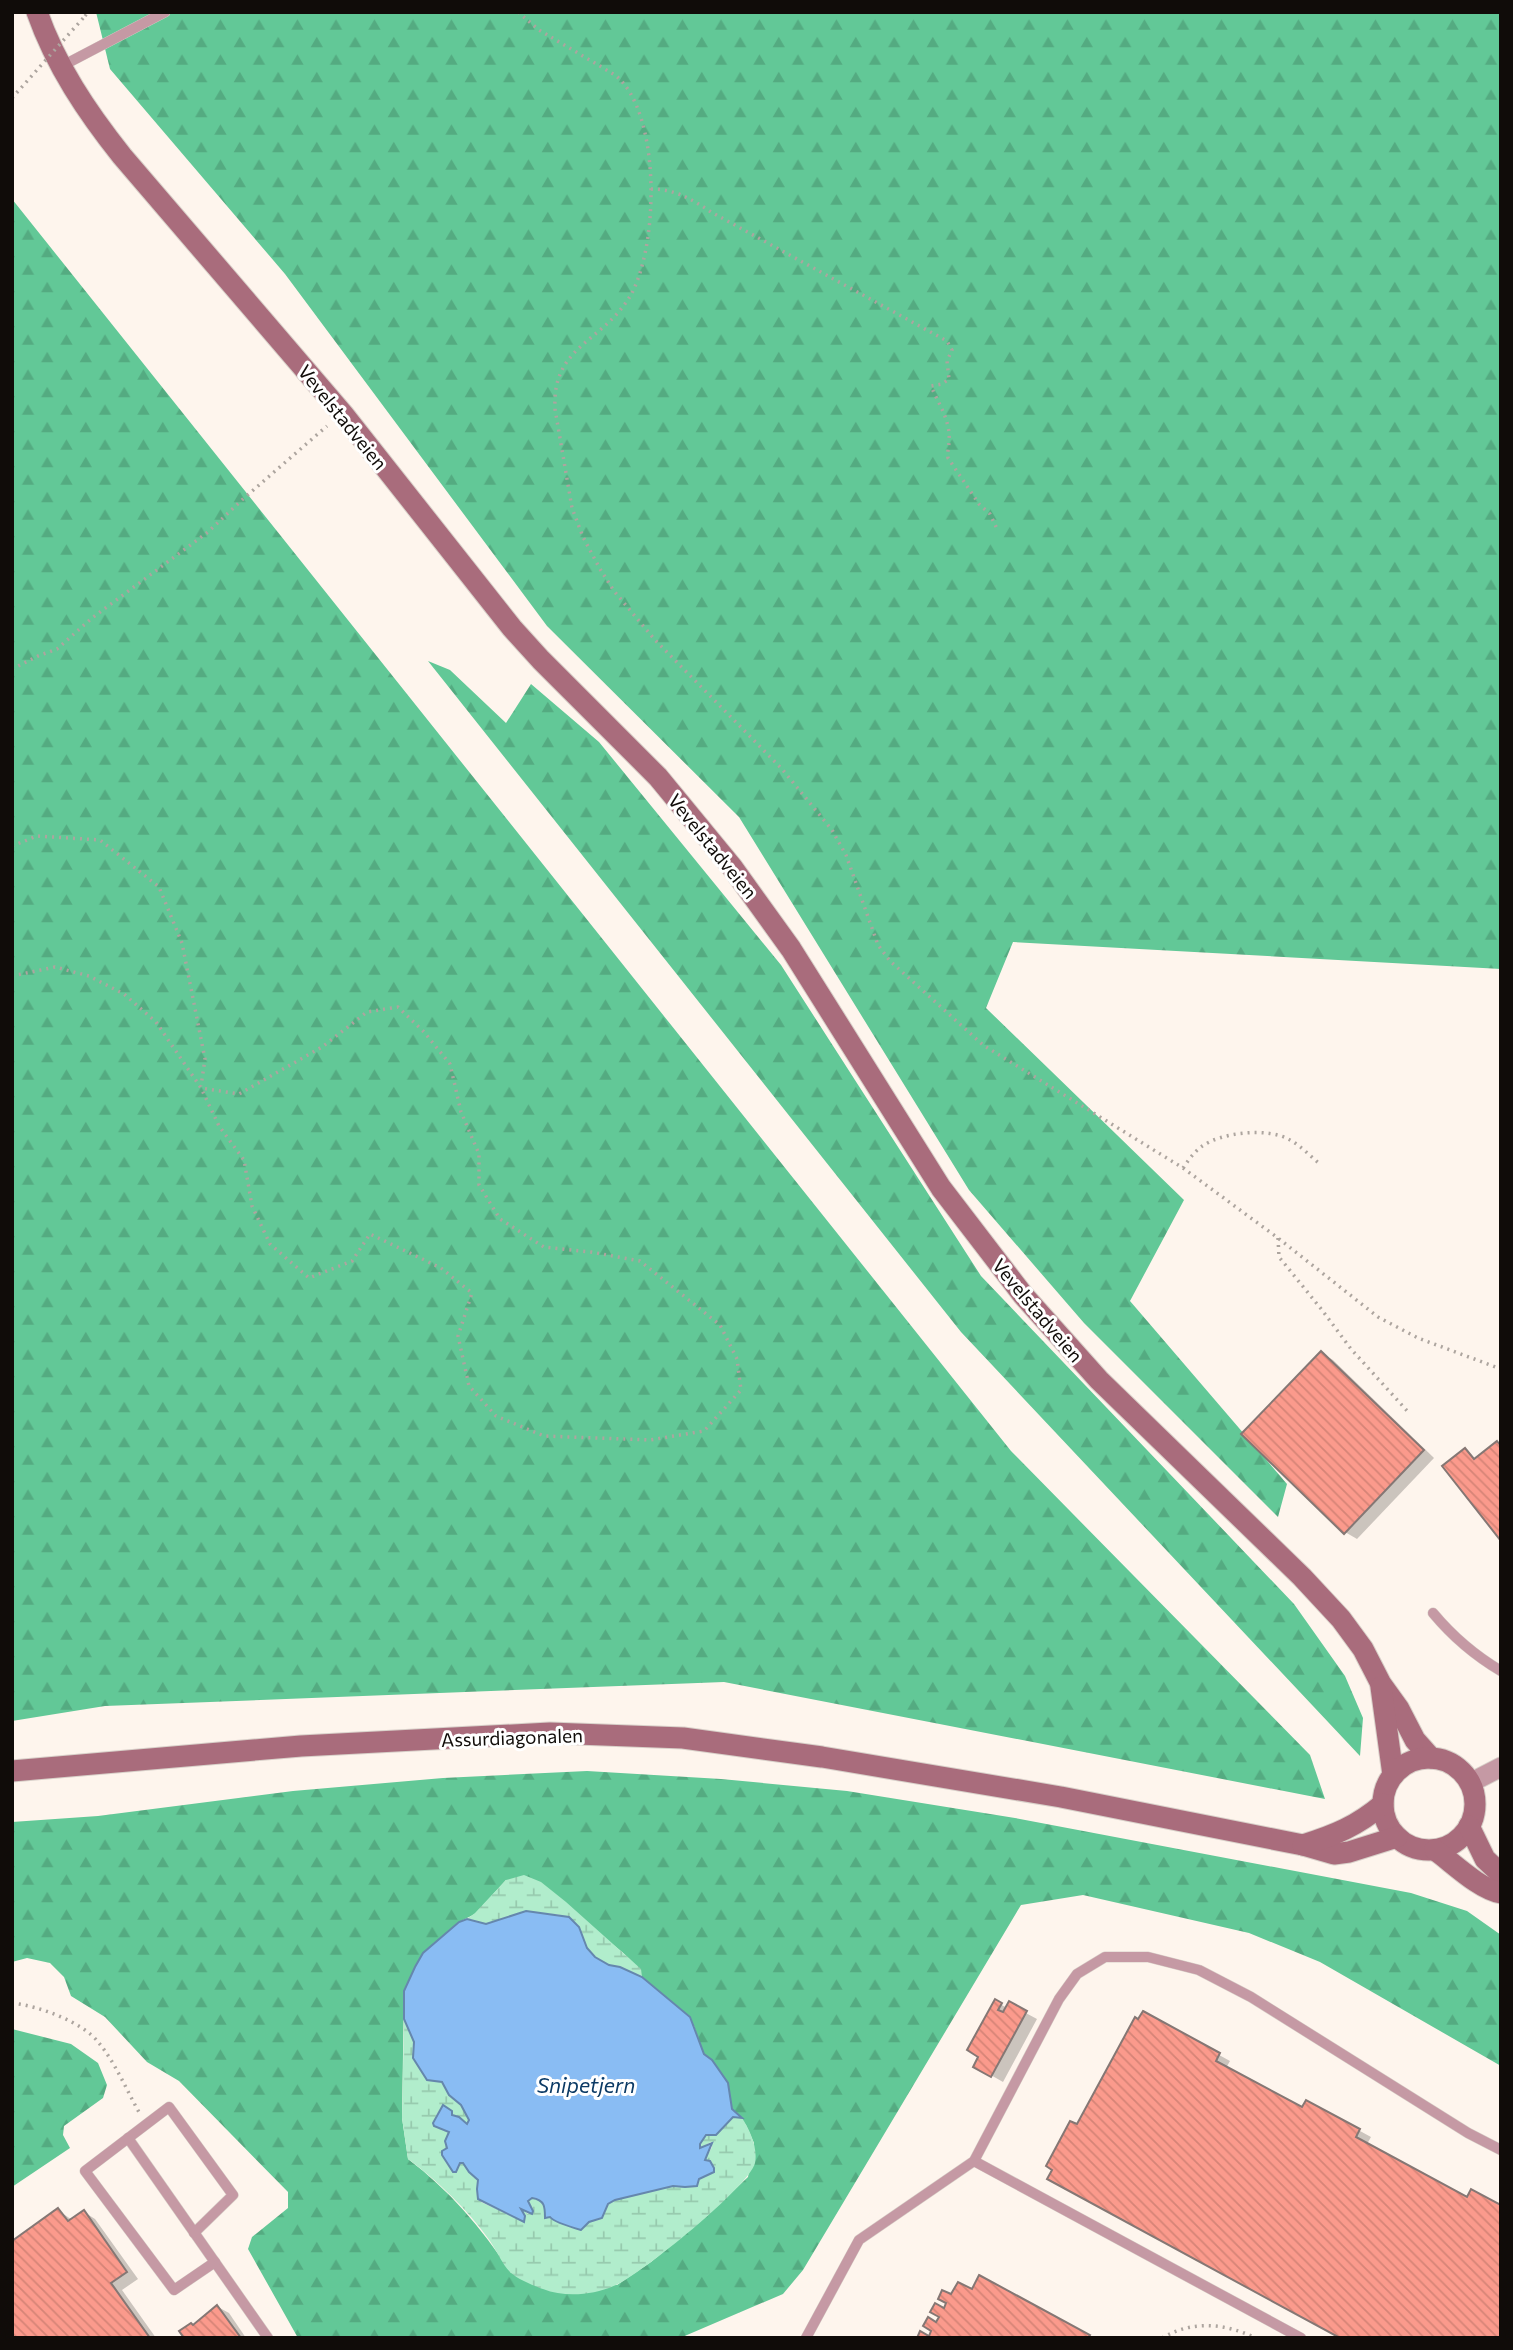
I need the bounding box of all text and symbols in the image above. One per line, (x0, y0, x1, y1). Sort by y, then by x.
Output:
street label: Vevelstadveien (294, 360, 392, 474)
street label: Vevelstadveien (664, 789, 762, 903)
street label: Vevelstadveien (988, 1253, 1088, 1367)
street label: Assurdiagonalen (441, 1723, 583, 1751)
water label: Snipetjern (537, 2072, 635, 2097)

